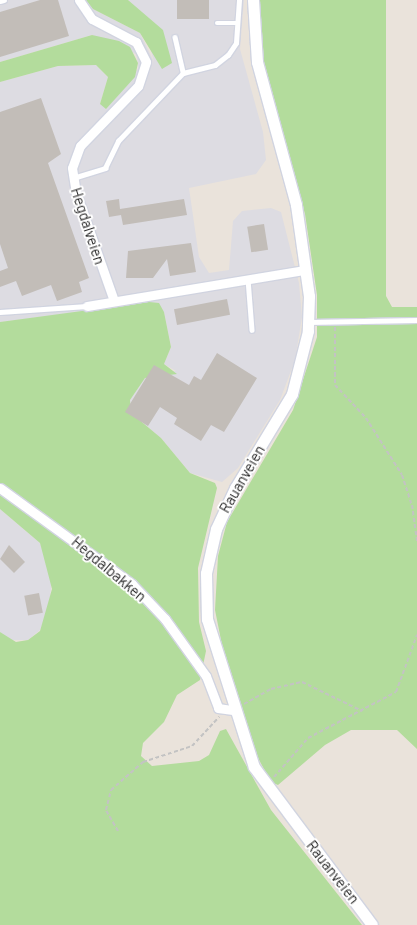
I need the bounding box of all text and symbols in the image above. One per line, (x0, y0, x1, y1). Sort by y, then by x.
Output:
street label: Hegdalveien (67, 185, 109, 267)
street label: Rauanveien (215, 442, 269, 516)
street label: Hegdalbakken (68, 533, 150, 605)
street label: Rauanveien (303, 837, 363, 907)

